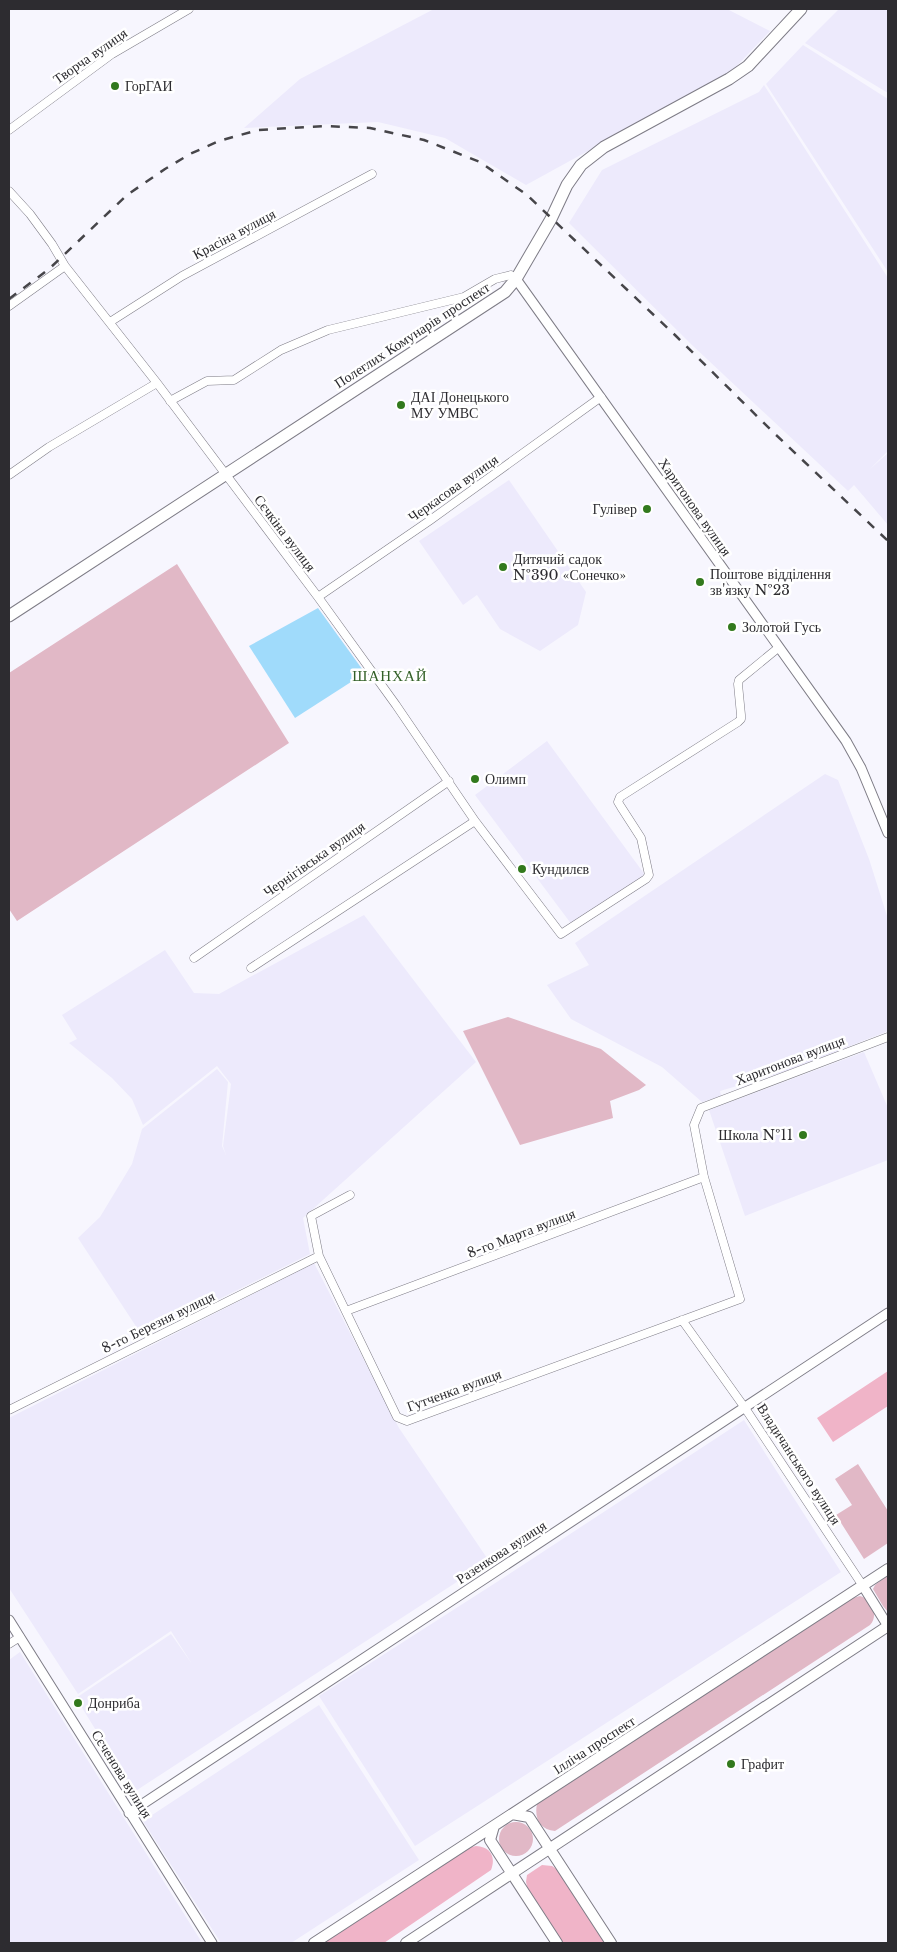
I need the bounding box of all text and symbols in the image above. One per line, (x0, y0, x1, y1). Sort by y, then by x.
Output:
street label: Творча вулиця (50, 24, 131, 88)
place label: ГорГАИ (125, 77, 173, 95)
marker: ГорГАИ (109, 80, 121, 92)
street label: Красіна вулиця (189, 204, 279, 263)
street label: Полеглих Комунарів проспект (331, 278, 493, 392)
place label: ДАІ Донецького МУ УМВС (411, 388, 509, 422)
marker: ДАІ Донецького МУ УМВС (395, 399, 407, 411)
street label: Черкасова вулиця (404, 450, 502, 526)
street label: Харитонова вулиця (654, 454, 736, 560)
street label: Сєчкіна вулиця (250, 491, 320, 575)
place label: Гулівер (592, 500, 637, 518)
marker: Гулівер (641, 503, 653, 515)
place label: Дитячий садок №390 «Сонечко» (513, 550, 626, 584)
marker: Дитячий садок №390 «Сонечко» (497, 561, 509, 573)
place label: Поштове відділення зв'язку №23 (710, 565, 831, 599)
marker: Поштове відділення зв'язку №23 (694, 576, 706, 588)
place label: Золотой Гусь (742, 618, 821, 636)
marker: Золотой Гусь (726, 621, 738, 633)
district label: ШАНХАЙ (352, 666, 428, 685)
place label: Олимп (485, 770, 526, 788)
marker: Олимп (469, 773, 481, 785)
street label: Чернігівська вулиця (260, 817, 369, 901)
place label: Кундилєв (532, 860, 589, 878)
marker: Кундилєв (516, 863, 528, 875)
street label: Харитонова вулиця (733, 1031, 848, 1089)
place label: Школа №11 (718, 1126, 793, 1144)
marker: Школа №11 (797, 1129, 809, 1141)
street label: 8-го Марта вулиця (464, 1204, 578, 1262)
street label: 8-го Березня вулиця (99, 1287, 218, 1357)
street label: Гутченка вулиця (404, 1364, 504, 1415)
street label: Владичанського вулиця (753, 1400, 845, 1528)
street label: Разенкова вулиця (453, 1516, 550, 1588)
place label: Донриба (88, 1694, 141, 1712)
marker: Донриба (72, 1697, 84, 1709)
street label: Ілліча проспект (550, 1712, 638, 1778)
street label: Сєченова вулиця (88, 1727, 157, 1822)
place label: Графит (741, 1755, 784, 1773)
marker: Графит (725, 1758, 737, 1770)

